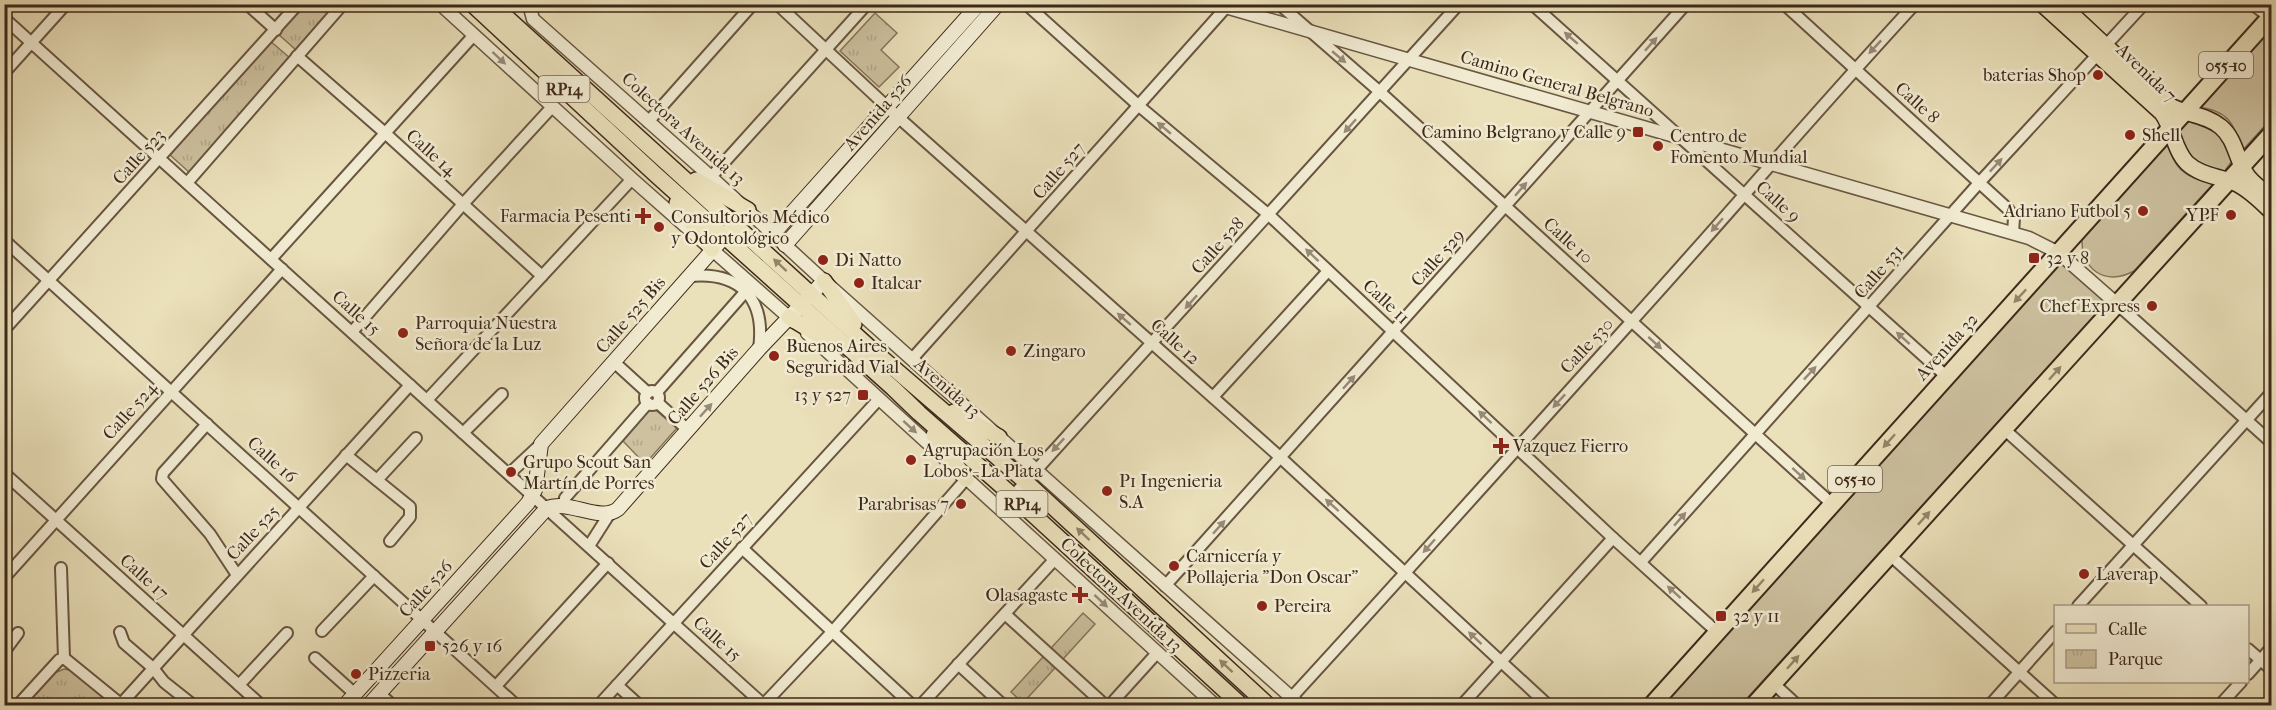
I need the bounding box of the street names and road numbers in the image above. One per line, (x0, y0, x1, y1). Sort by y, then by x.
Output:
street label: Avenida 7 (2111, 39, 2181, 107)
street label: Camino General Belgrano (1458, 46, 1656, 122)
road number: 055-10 (2199, 52, 2253, 78)
street label: Colectora Avenida 13 (617, 68, 749, 190)
street label: Avenida 526 (839, 71, 917, 156)
road number: RP14 (538, 76, 590, 102)
street label: Calle 8 (1891, 78, 1943, 128)
street label: Calle 523 (109, 125, 169, 189)
street label: Calle 14 (402, 125, 461, 181)
street label: Calle 527 (1029, 138, 1090, 204)
street label: Calle 9 (1751, 177, 1805, 227)
street label: Calle 528 (1187, 213, 1249, 279)
street label: Calle 10 (1539, 213, 1597, 269)
street label: Calle 529 (1407, 225, 1469, 291)
street label: Calle 531 (1850, 241, 1908, 303)
street label: Calle 525 Bis (592, 272, 670, 358)
street label: Calle 11 (1358, 275, 1414, 329)
street label: Calle 15 (328, 286, 384, 340)
street label: Avenida 32 (1911, 309, 1983, 386)
street label: Calle 530 (1556, 314, 1618, 378)
street label: Calle 12 (1146, 315, 1204, 369)
street label: Calle 526 Bis (663, 342, 743, 430)
street label: Avenida 13 (909, 353, 984, 422)
street label: Calle 524 (99, 377, 162, 444)
street label: Calle 16 (243, 432, 301, 488)
road number: 055-10 (1828, 466, 1882, 492)
road number: RP14 (996, 491, 1048, 517)
street label: Calle 525 (222, 501, 284, 565)
street label: Calle 527 (695, 508, 757, 574)
street label: Colectora Avenida 13 (1056, 533, 1186, 657)
street label: Calle 17 (115, 550, 173, 604)
street label: Calle 526 (395, 556, 457, 622)
street label: Calle 15 (689, 612, 745, 666)

